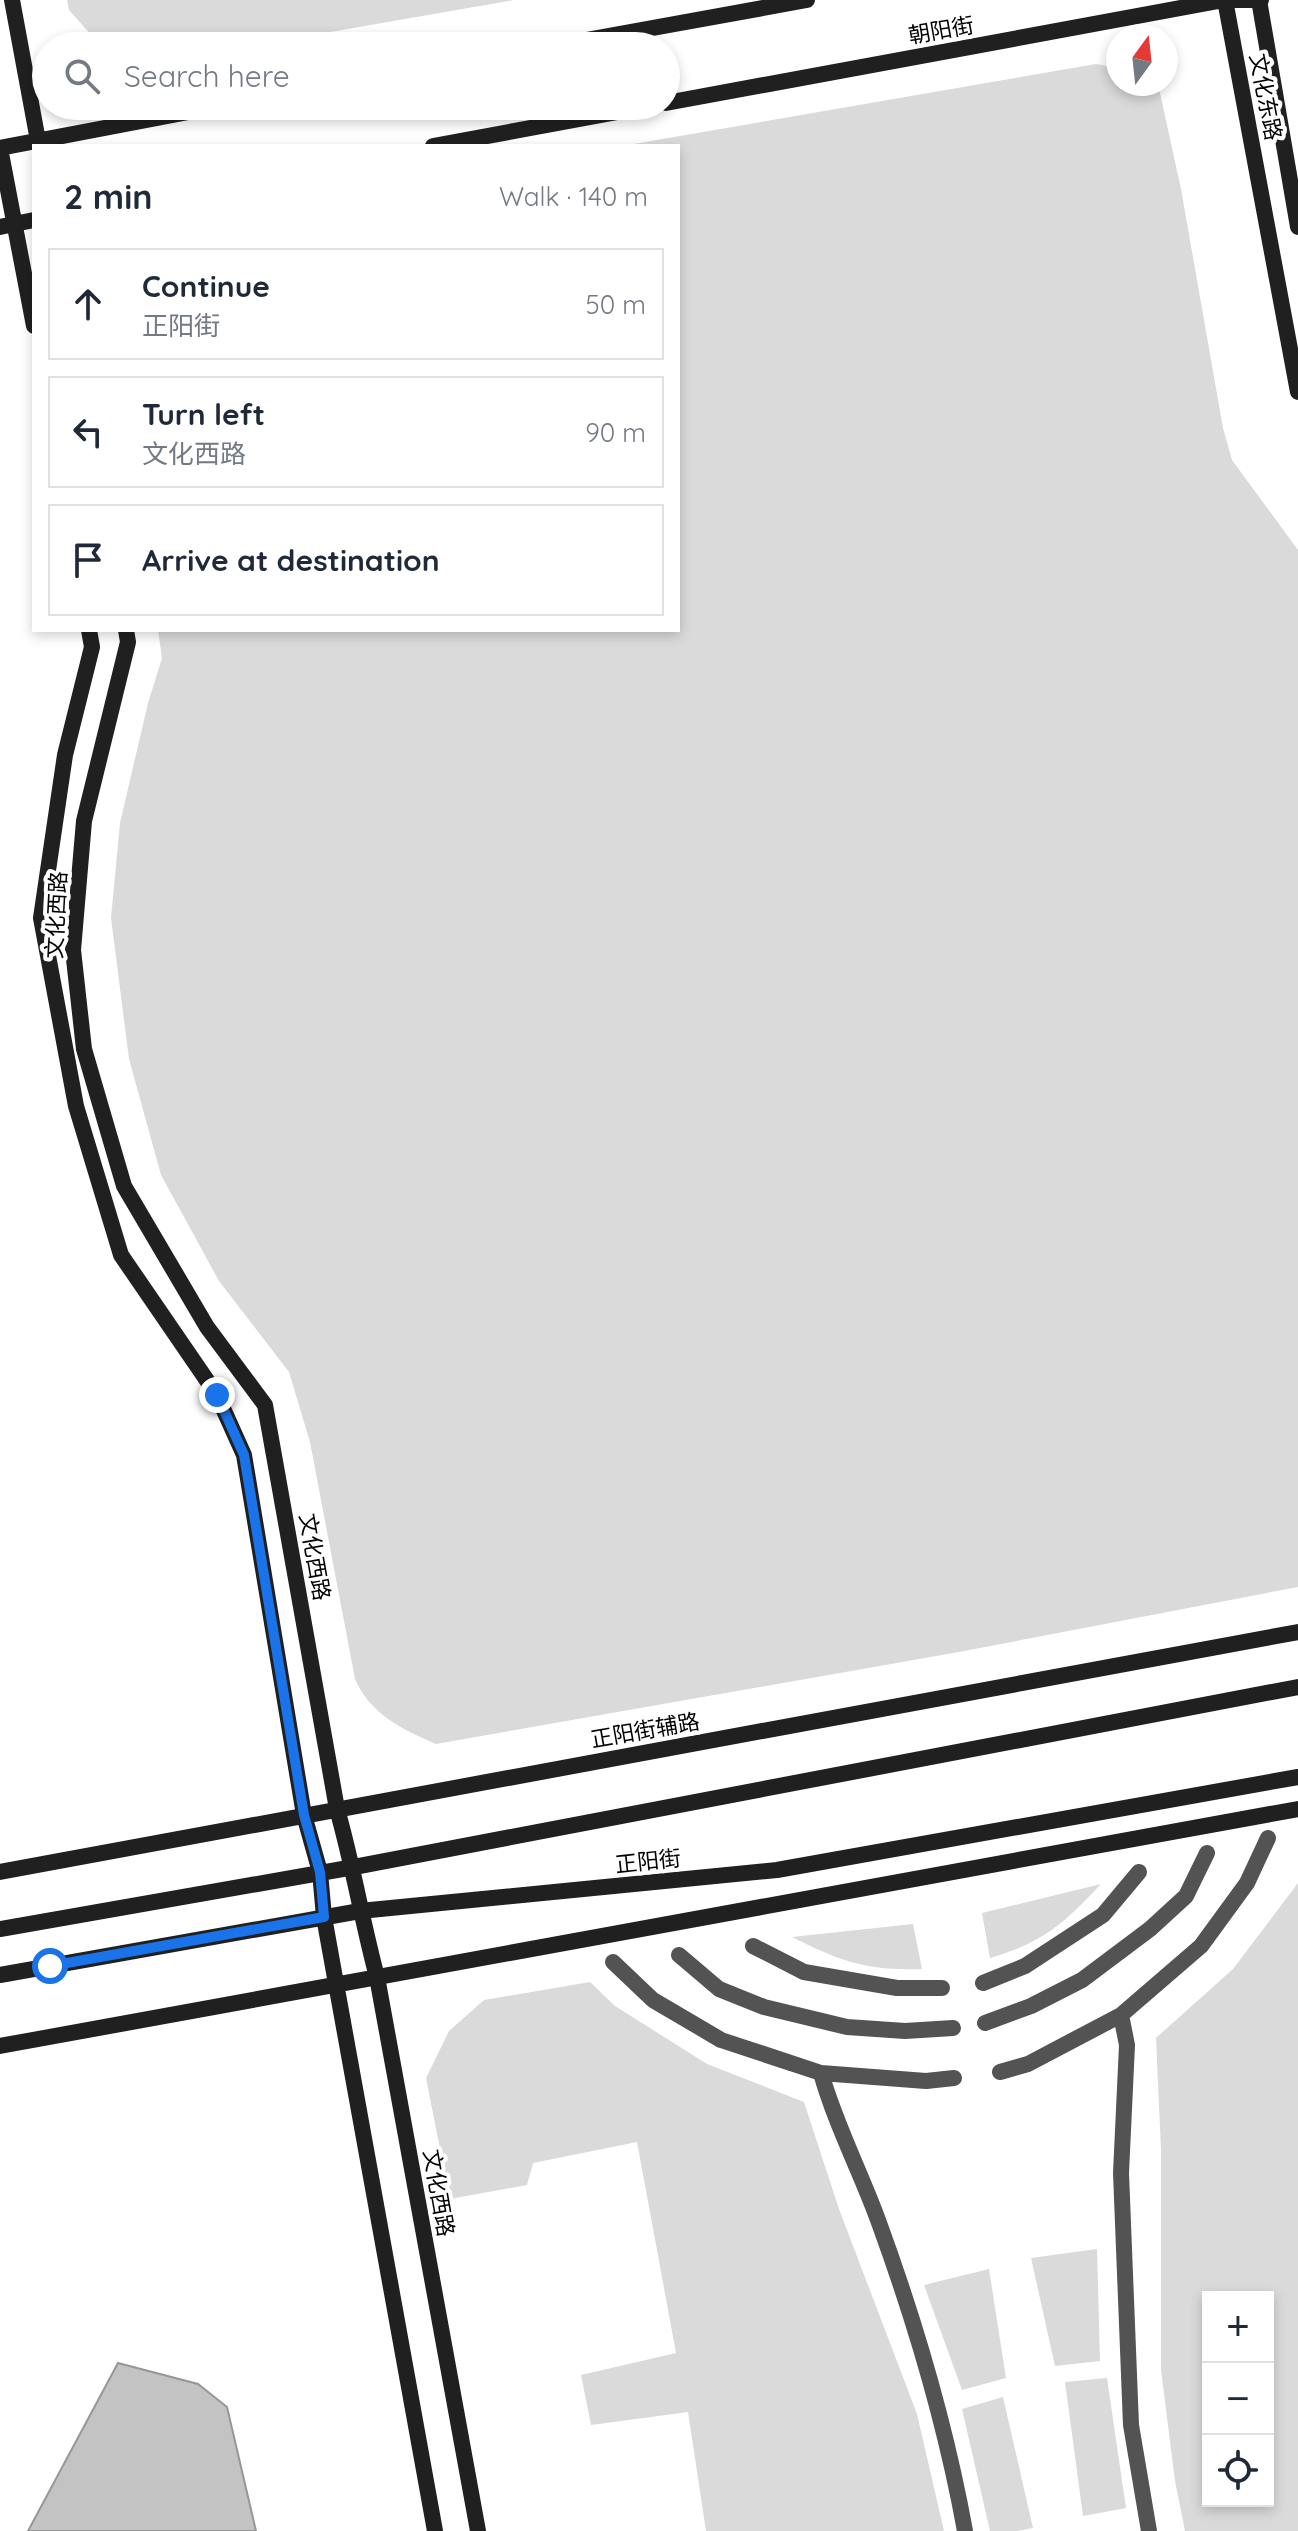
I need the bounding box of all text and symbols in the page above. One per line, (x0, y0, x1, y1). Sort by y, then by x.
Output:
street label: 朝阳街 (906, 10, 976, 50)
north arrow (1106, 24, 1178, 96)
search box (32, 32, 680, 120)
street label: 文化东路 (1244, 51, 1288, 143)
icon: search (60, 54, 104, 98)
text: Search here (124, 57, 290, 95)
text: 2 min (64, 175, 153, 218)
text: Walk · 140 m (499, 180, 648, 213)
text: Continue (142, 267, 270, 305)
icon: ahead (66, 282, 110, 326)
text: 50 m (586, 288, 646, 321)
text: 正阳街 (142, 309, 220, 342)
text: Turn left (142, 395, 265, 433)
icon: left (66, 410, 110, 454)
text: 90 m (585, 416, 646, 449)
text: 文化西路 (142, 437, 246, 470)
icon: arrive (66, 538, 110, 582)
text: Arrive at destination (142, 541, 440, 579)
street label: 文化西路 (40, 870, 72, 960)
route end (199, 1377, 235, 1413)
street label: 文化西路 (294, 1511, 336, 1603)
street label: 正阳街辅路 (588, 1707, 702, 1753)
street label: 正阳街 (614, 1844, 682, 1878)
route start (32, 1948, 68, 1984)
street label: 文化西路 (418, 2147, 460, 2239)
map controls (1202, 2291, 1274, 2507)
button: + (1202, 2291, 1274, 2363)
button: − (1202, 2363, 1274, 2435)
button: locate (1202, 2435, 1274, 2507)

